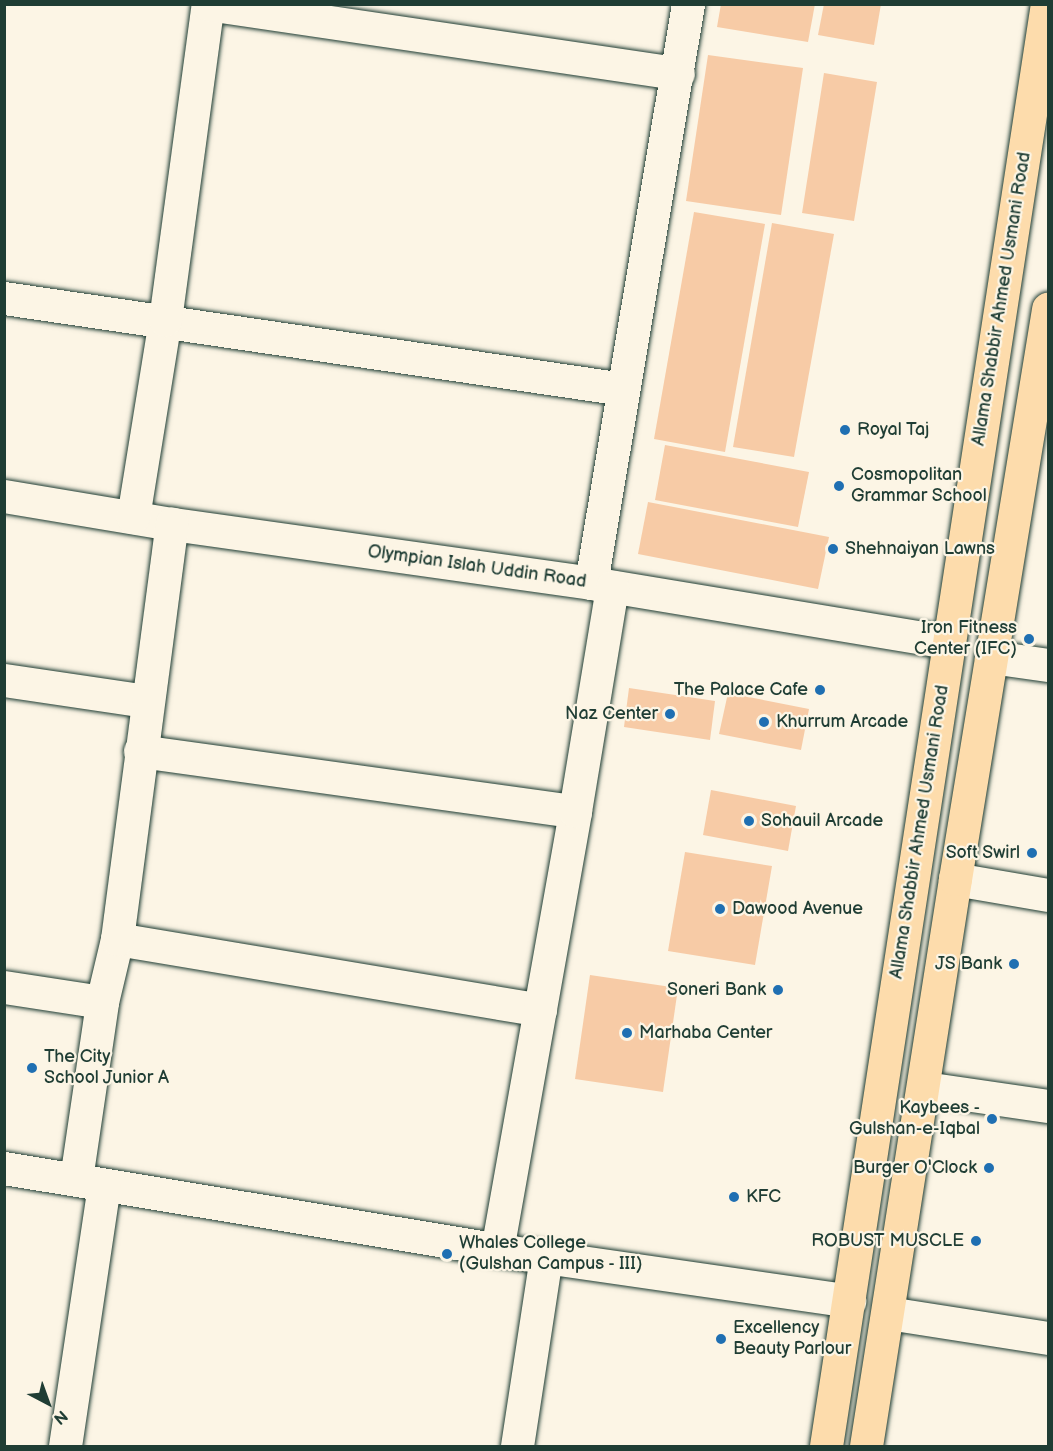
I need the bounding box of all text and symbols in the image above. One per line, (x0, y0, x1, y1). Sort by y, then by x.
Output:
street label: Allama Shabbir Ahmed Usmani Road (968, 150, 1036, 448)
place label: Royal Taj (857, 419, 930, 441)
marker: Royal Taj (838, 423, 852, 437)
place label: Cosmopolitan Grammar School (851, 465, 987, 508)
marker: Cosmopolitan Grammar School (832, 479, 846, 493)
place label: Shehnaiyan Lawns (845, 538, 995, 560)
street label: Olympian Islah Uddin Road (366, 541, 588, 593)
marker: Shehnaiyan Lawns (826, 542, 840, 556)
place label: Iron Fitness Center (IFC) (914, 618, 1017, 660)
marker: Iron Fitness Center (IFC) (1022, 632, 1036, 646)
place label: The Palace Cafe (674, 679, 808, 701)
marker: The Palace Cafe (813, 683, 827, 697)
street label: Allama Shabbir Ahmed Usmani Road (886, 683, 954, 981)
place label: Naz Center (565, 703, 658, 725)
marker: Naz Center (663, 707, 677, 721)
place label: Khurrum Arcade (776, 711, 908, 733)
marker: Khurrum Arcade (757, 715, 771, 729)
place label: Sohauil Arcade (761, 810, 883, 832)
marker: Sohauil Arcade (742, 814, 756, 828)
place label: Soft Swirl (945, 842, 1020, 864)
marker: Soft Swirl (1025, 846, 1039, 860)
place label: Dawood Avenue (732, 898, 863, 920)
marker: Dawood Avenue (713, 902, 727, 916)
place label: JS Bank (935, 953, 1002, 975)
marker: JS Bank (1007, 957, 1021, 971)
place label: Soneri Bank (667, 979, 766, 1001)
marker: Soneri Bank (771, 983, 785, 997)
place label: Marhaba Center (639, 1022, 772, 1044)
marker: Marhaba Center (620, 1026, 634, 1040)
place label: The City School Junior A (44, 1047, 170, 1090)
marker: The City School Junior A (25, 1061, 39, 1075)
place label: Kaybees - Gulshan-e-Iqbal (849, 1098, 980, 1140)
marker: Kaybees - Gulshan-e-Iqbal (985, 1112, 999, 1126)
place label: Burger O'Clock (853, 1157, 977, 1179)
marker: Burger O'Clock (982, 1161, 996, 1175)
place label: KFC (746, 1186, 781, 1208)
marker: KFC (727, 1190, 741, 1204)
place label: ROBUST MUSCLE (811, 1230, 964, 1252)
place label: Whales College (Gulshan Campus - III) (459, 1233, 644, 1276)
marker: ROBUST MUSCLE (969, 1234, 983, 1248)
marker: Whales College (Gulshan Campus - III) (440, 1247, 454, 1261)
place label: Excellency Beauty Parlour (733, 1318, 852, 1360)
marker: Excellency Beauty Parlour (714, 1332, 728, 1346)
north arrow (18, 1373, 78, 1433)
text: N (49, 1406, 71, 1428)

